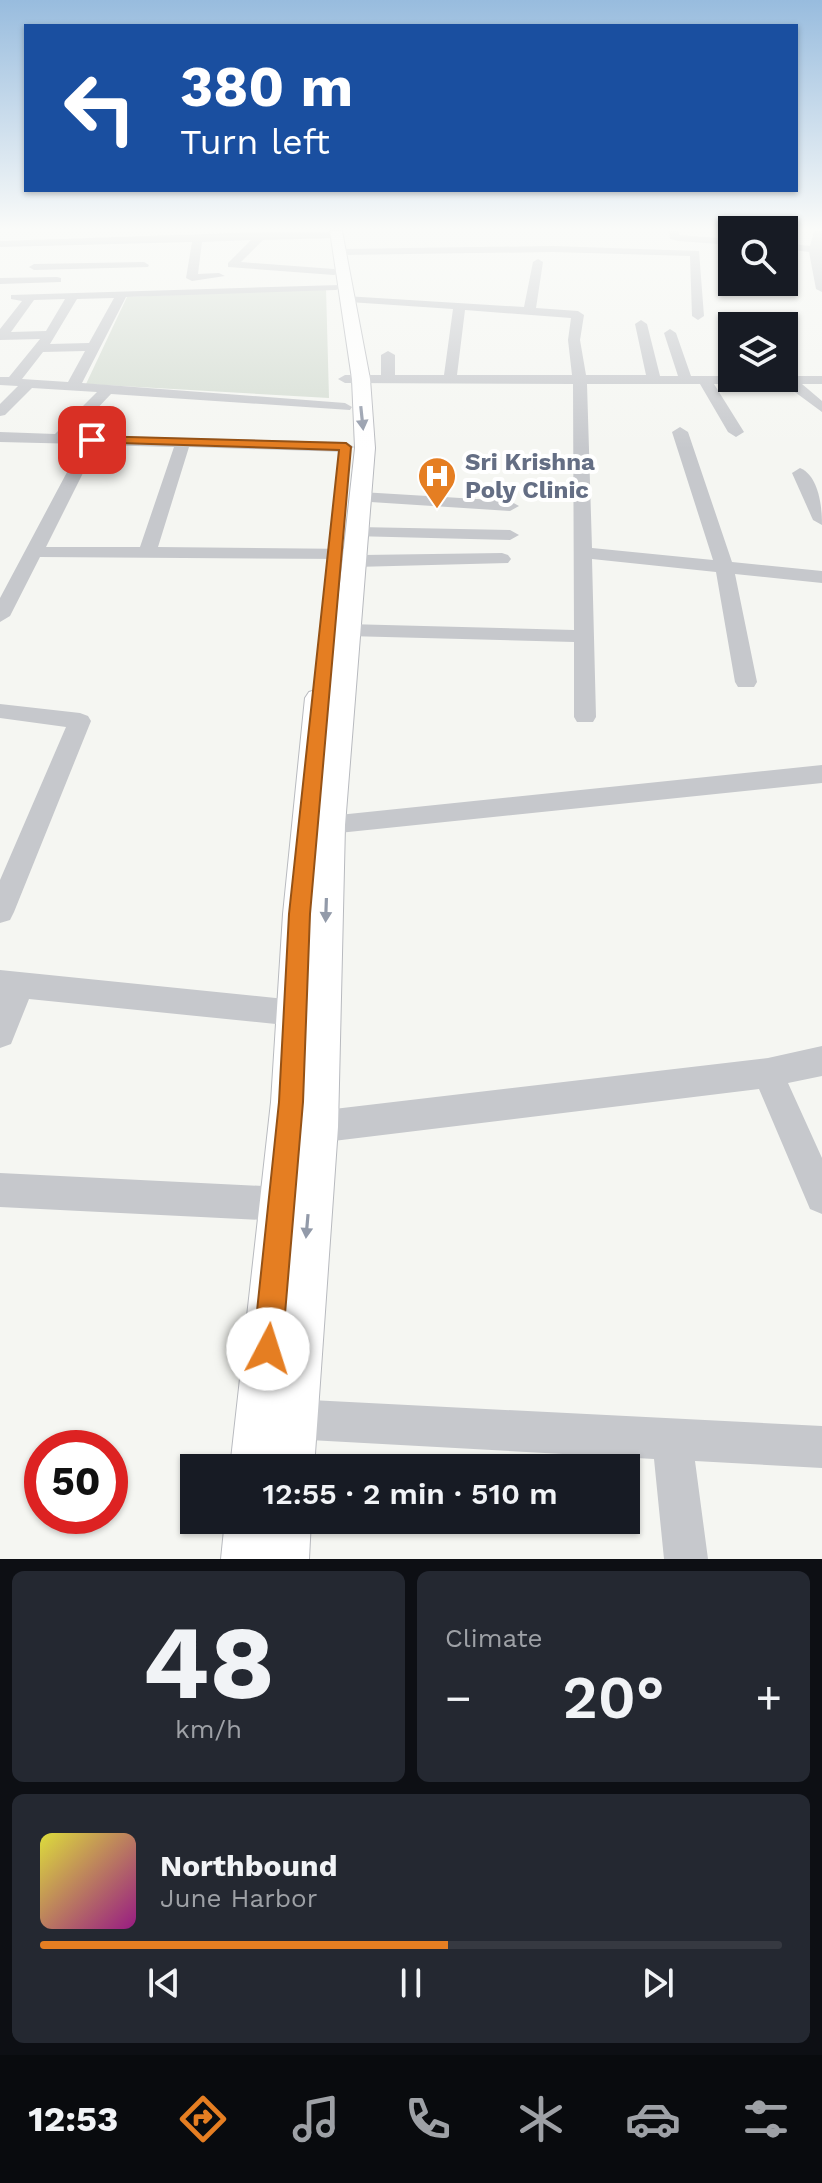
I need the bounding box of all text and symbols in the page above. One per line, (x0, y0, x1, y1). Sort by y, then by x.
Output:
text: 380 m (180, 54, 353, 120)
icon: left (48, 56, 152, 160)
text: Turn left (180, 121, 330, 163)
map controls (718, 216, 798, 392)
button: search (718, 216, 798, 296)
button: layers (718, 312, 798, 392)
pin (58, 406, 126, 474)
one-way arrow (356, 406, 369, 431)
icon: arrive (70, 418, 114, 462)
place label: Sri Krishna Poly Clinic (465, 448, 595, 504)
hospital icon: Sri Krishna Poly Clinic (416, 455, 458, 510)
one-way arrow (319, 898, 332, 923)
one-way arrow (300, 1213, 313, 1238)
position arrow (226, 1307, 310, 1391)
speed limit sign: 50 (24, 1430, 128, 1534)
text: 12:55 · 2 min · 510 m (262, 1476, 558, 1511)
text: 48 (142, 1601, 275, 1723)
text: Climate (445, 1623, 543, 1653)
text: 20° (562, 1662, 665, 1733)
text: − (445, 1672, 472, 1724)
text: + (755, 1672, 782, 1724)
text: km/h (175, 1714, 242, 1744)
text: Northbound (160, 1848, 337, 1883)
text: June Harbor (160, 1883, 317, 1913)
icon: previous (142, 1961, 186, 2005)
icon: pause (389, 1961, 433, 2005)
icon: next (636, 1961, 680, 2005)
icon: directions (175, 2091, 231, 2147)
icon: music (288, 2091, 344, 2147)
icon: phone (400, 2091, 456, 2147)
icon: climate (513, 2091, 569, 2147)
icon: car (625, 2091, 681, 2147)
icon: filters (738, 2091, 794, 2147)
text: 12:53 (28, 2098, 118, 2140)

